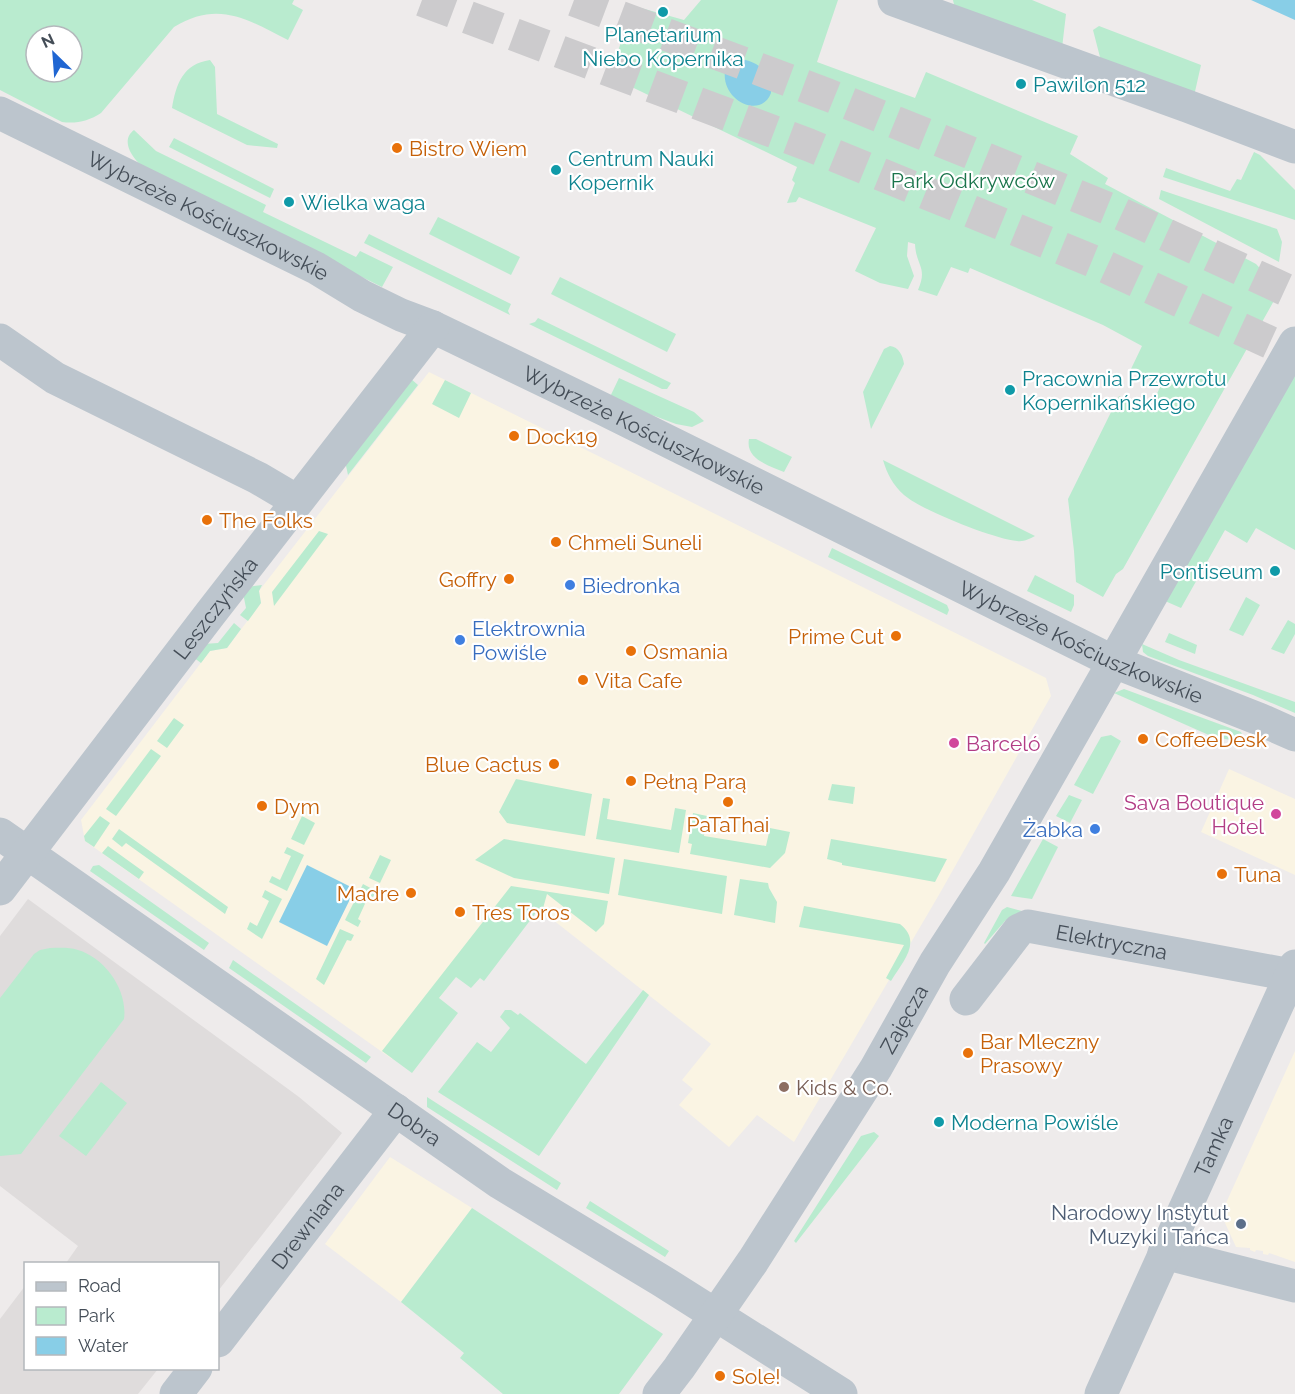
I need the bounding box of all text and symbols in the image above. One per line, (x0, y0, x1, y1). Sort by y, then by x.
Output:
marker: Planetarium Niebo Kopernika (656, 5, 670, 19)
place label: Planetarium Niebo Kopernika (582, 22, 744, 71)
north arrow (24, 24, 84, 84)
text: N (38, 30, 57, 52)
place label: Pawilon 512 (1033, 72, 1146, 97)
marker: Pawilon 512 (1014, 77, 1028, 91)
place label: Bistro Wiem (409, 136, 527, 161)
marker: Bistro Wiem (390, 141, 404, 155)
street label: Wybrzeże Kościuszkowskie (83, 145, 334, 285)
place label: Centrum Nauki Kopernik (568, 146, 714, 195)
marker: Centrum Nauki Kopernik (549, 163, 563, 177)
park label: Park Odkrywców (891, 168, 1055, 193)
place label: Wielka waga (301, 190, 426, 215)
marker: Wielka waga (282, 195, 296, 209)
street label: Wybrzeże Kościuszkowskie (519, 360, 769, 500)
place label: Pracownia Przewrotu Kopernikańskiego (1022, 366, 1227, 415)
marker: Pracownia Przewrotu Kopernikańskiego (1003, 383, 1017, 397)
place label: Dock19 (526, 424, 597, 449)
marker: Dock19 (507, 429, 521, 443)
place label: The Folks (219, 508, 313, 533)
marker: The Folks (200, 513, 214, 527)
place label: Chmeli Suneli (568, 530, 702, 555)
marker: Chmeli Suneli (549, 535, 563, 549)
street label: Leszczyńska (168, 552, 262, 664)
place label: Pontiseum (1160, 559, 1263, 584)
marker: Pontiseum (1268, 564, 1282, 578)
place label: Goffry (439, 567, 497, 592)
marker: Goffry (502, 572, 516, 586)
place label: Biedronka (582, 573, 680, 598)
street label: Wybrzeże Kościuszkowskie (955, 575, 1207, 708)
marker: Biedronka (563, 578, 577, 592)
place label: Elektrownia Powiśle (472, 616, 585, 665)
place label: Prime Cut (788, 624, 884, 649)
marker: Prime Cut (889, 629, 903, 643)
marker: Elektrownia Powiśle (453, 633, 467, 647)
place label: Osmania (643, 639, 728, 664)
marker: Osmania (624, 644, 638, 658)
place label: Vita Cafe (595, 668, 682, 693)
marker: Vita Cafe (576, 673, 590, 687)
place label: CoffeeDesk (1155, 727, 1267, 752)
place label: Barceló (966, 731, 1040, 756)
marker: CoffeeDesk (1136, 732, 1150, 746)
marker: Barceló (947, 736, 961, 750)
place label: Blue Cactus (425, 752, 542, 777)
marker: Blue Cactus (547, 757, 561, 771)
place label: Pełną Parą (643, 769, 747, 794)
marker: Pełną Parą (624, 774, 638, 788)
place label: Sava Boutique Hotel (1124, 790, 1264, 839)
place label: Dym (274, 794, 320, 819)
marker: PaTaThai (721, 795, 735, 809)
marker: Dym (255, 799, 269, 813)
marker: Sava Boutique Hotel (1269, 807, 1283, 821)
place label: PaTaThai (687, 812, 769, 837)
place label: Żabka (1023, 817, 1083, 842)
marker: Żabka (1088, 822, 1102, 836)
place label: Tuna (1234, 862, 1281, 887)
marker: Tuna (1215, 867, 1229, 881)
place label: Madre (337, 881, 399, 906)
marker: Madre (404, 886, 418, 900)
place label: Tres Toros (472, 900, 570, 925)
marker: Tres Toros (453, 905, 467, 919)
street label: Elektryczna (1054, 919, 1170, 964)
street label: Zajęcza (874, 980, 933, 1058)
place label: Bar Mleczny Prasowy (980, 1029, 1099, 1078)
marker: Bar Mleczny Prasowy (961, 1046, 975, 1060)
place label: Kids & Co. (796, 1075, 892, 1100)
marker: Kids & Co. (777, 1080, 791, 1094)
street label: Dobra (383, 1096, 446, 1151)
place label: Moderna Powiśle (951, 1110, 1118, 1135)
street label: Tamka (1189, 1112, 1238, 1181)
marker: Moderna Powiśle (932, 1115, 946, 1129)
street label: Drewniana (266, 1177, 349, 1274)
place label: Narodowy Instytut Muzyki i Tańca (1051, 1200, 1229, 1249)
marker: Narodowy Instytut Muzyki i Tańca (1234, 1217, 1248, 1231)
legend (24, 1262, 219, 1370)
text: Road (78, 1275, 121, 1296)
text: Park (78, 1305, 115, 1326)
text: Water (78, 1335, 129, 1356)
place label: Sole! (732, 1364, 781, 1389)
marker: Sole! (713, 1369, 727, 1383)

